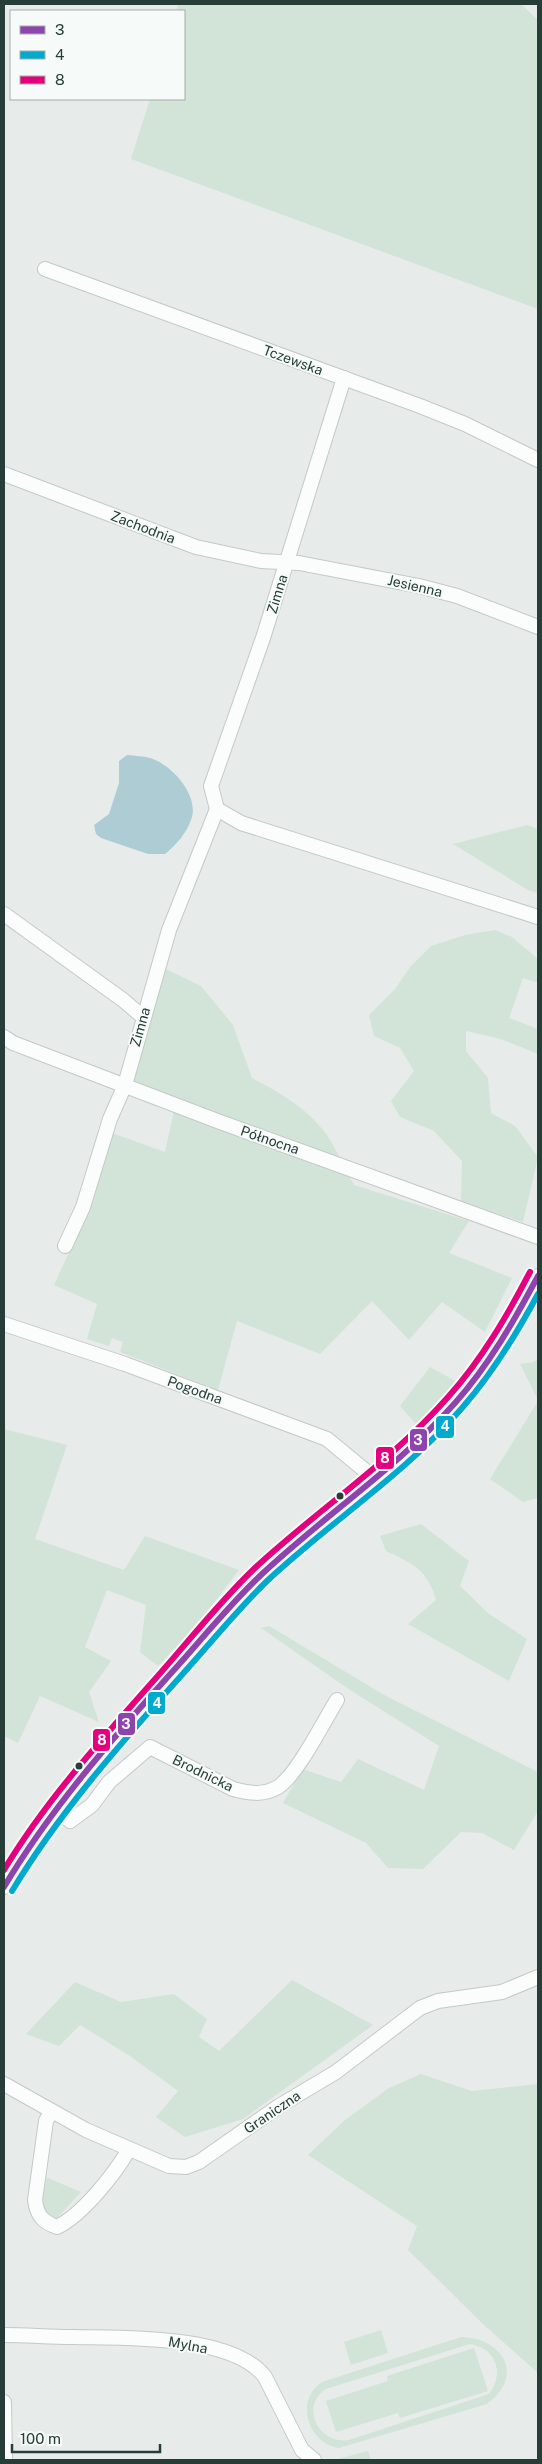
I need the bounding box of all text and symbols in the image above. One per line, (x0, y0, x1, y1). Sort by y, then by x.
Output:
legend (10, 10, 185, 100)
text: 3 (55, 21, 64, 38)
text: 4 (55, 46, 64, 63)
text: 8 (55, 71, 65, 88)
street label: Tczewska (261, 342, 325, 378)
street label: Zachodnia (108, 507, 178, 547)
street label: Zimna (263, 572, 291, 616)
street label: Jesienna (386, 572, 444, 600)
street label: Zimna (127, 1005, 153, 1049)
street label: Północna (239, 1123, 301, 1157)
street label: Pogodna (165, 1373, 225, 1407)
line badge: 4 (435, 1415, 455, 1439)
text: 4 (440, 1418, 450, 1434)
line badge: 3 (409, 1428, 428, 1452)
text: 3 (413, 1432, 423, 1448)
line badge: 8 (375, 1446, 395, 1470)
text: 8 (380, 1450, 390, 1466)
unlabelled marker (335, 1491, 345, 1501)
line badge: 4 (147, 1691, 166, 1715)
text: 4 (152, 1695, 162, 1711)
line badge: 3 (117, 1712, 136, 1736)
text: 3 (121, 1716, 131, 1732)
line badge: 8 (92, 1728, 111, 1752)
text: 8 (97, 1732, 107, 1748)
street label: Brodnicka (170, 1751, 236, 1795)
unlabelled marker (74, 1761, 84, 1771)
street label: Graniczna (241, 2087, 303, 2137)
street label: Mylna (167, 2333, 209, 2357)
scale bar (12, 2422, 160, 2454)
text: 100 m (20, 2430, 61, 2447)

